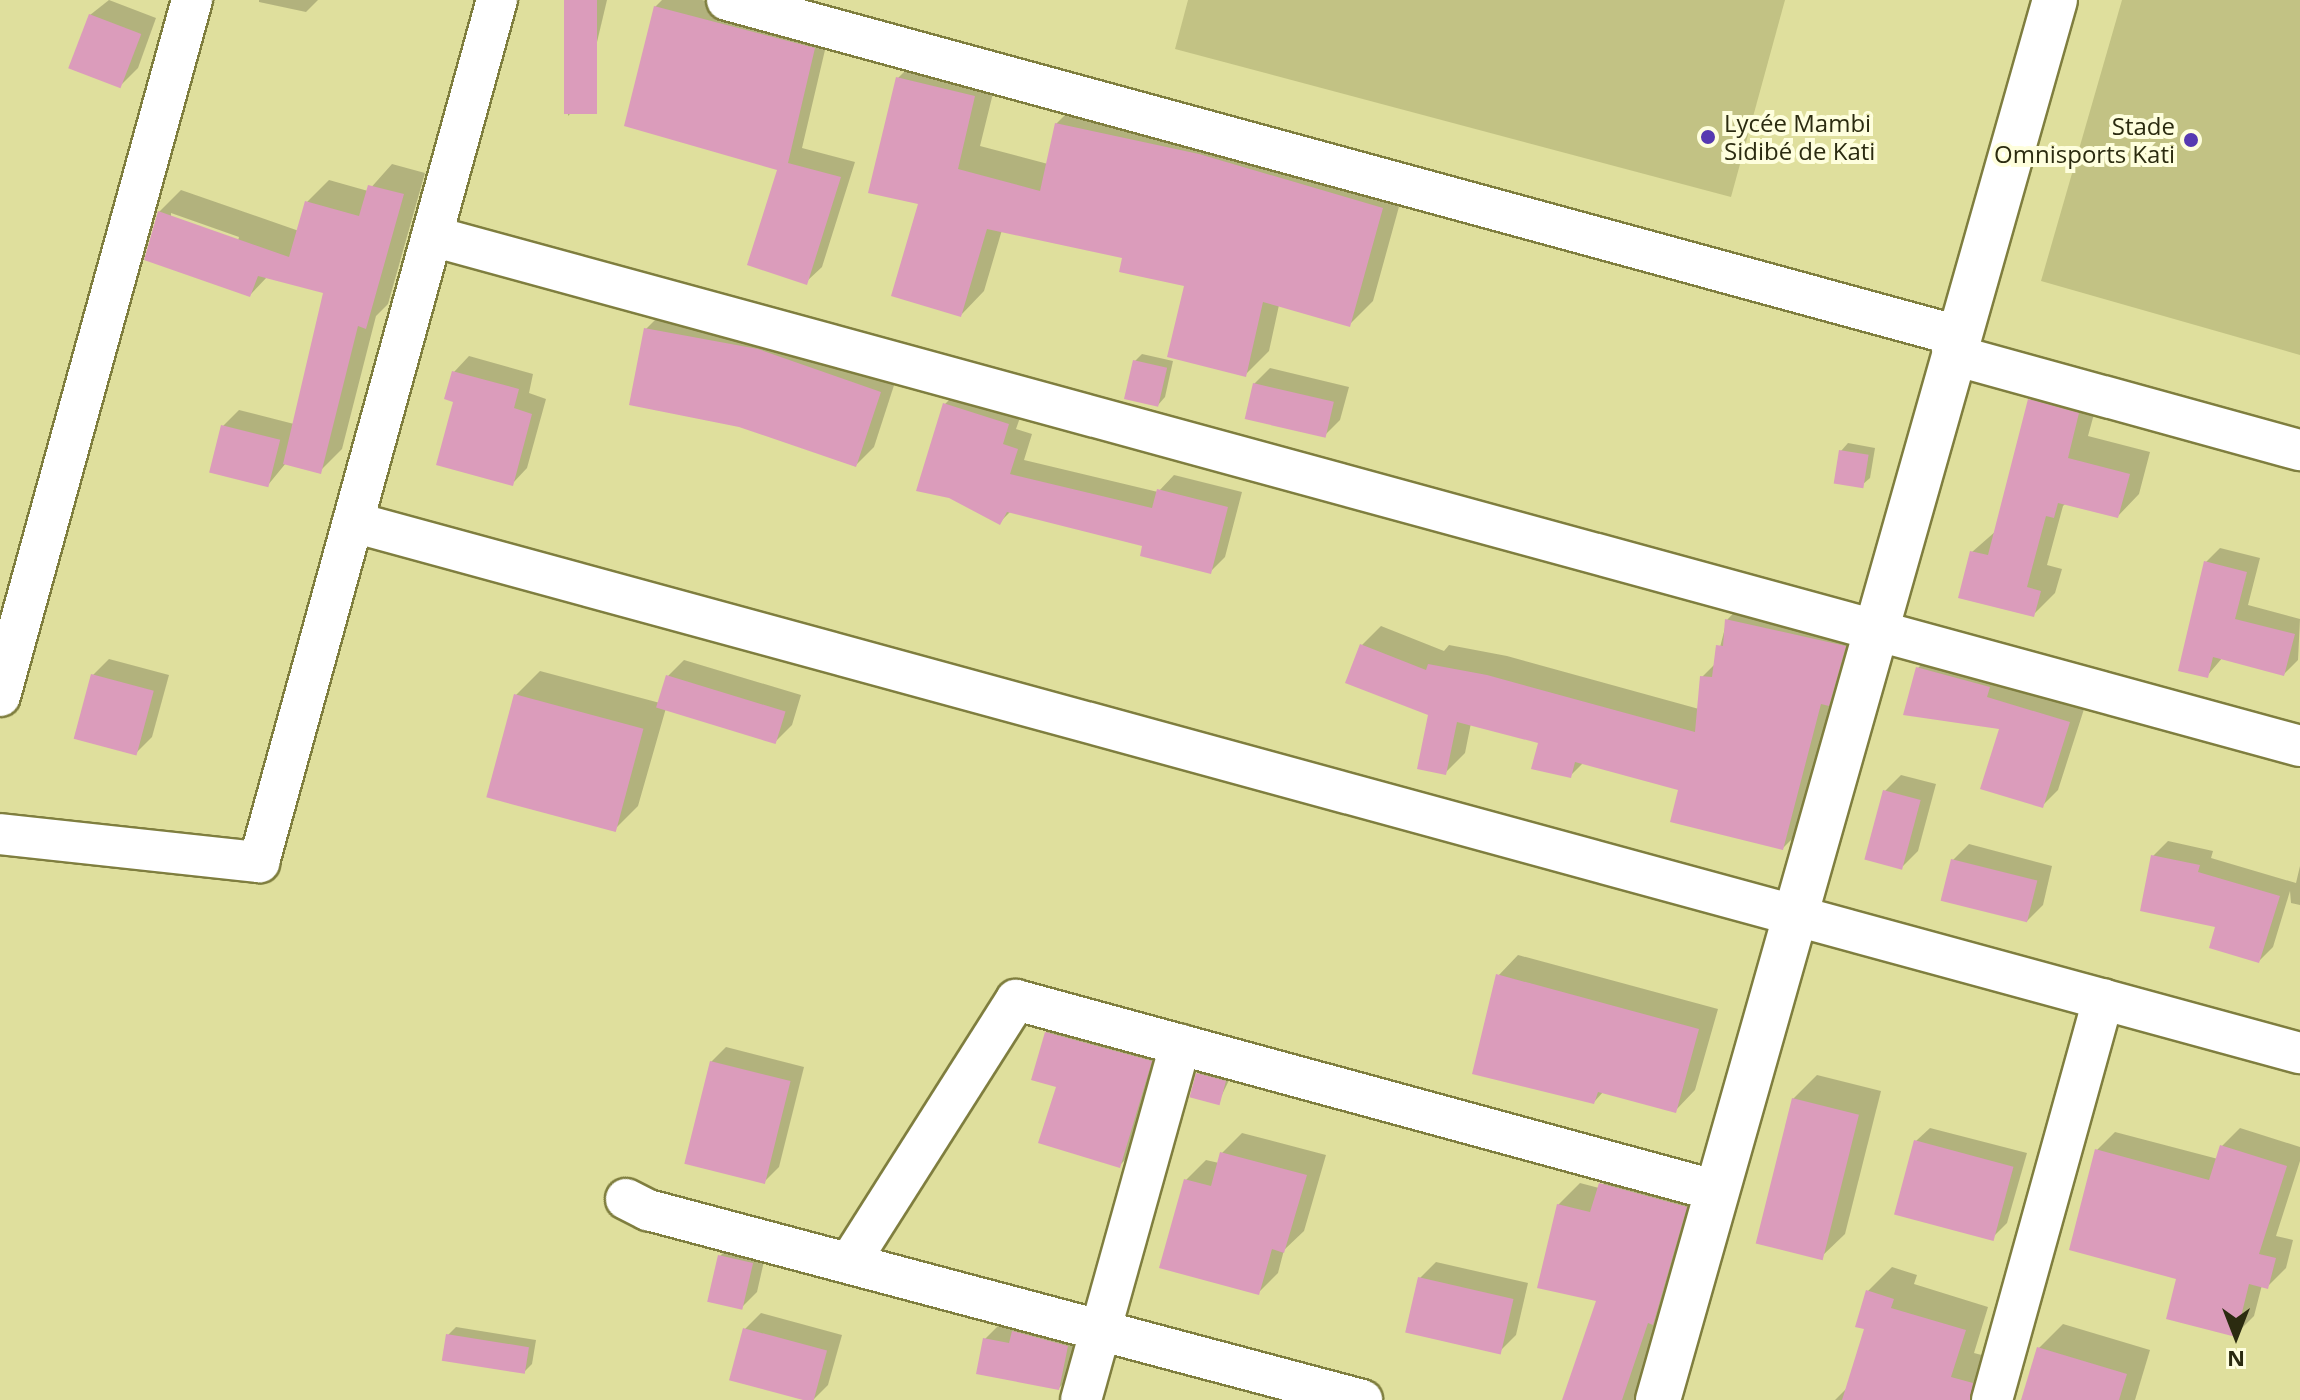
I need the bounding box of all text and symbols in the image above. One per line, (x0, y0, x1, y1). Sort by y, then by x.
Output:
place label: Lycée Mambi Sidibé de Kati (1724, 109, 1875, 165)
place label: Stade Omnisports Kati (1994, 112, 2175, 168)
marker: Lycée Mambi Sidibé de Kati (1699, 128, 1717, 146)
marker: Stade Omnisports Kati (2182, 131, 2200, 149)
north arrow (2196, 1296, 2276, 1376)
text: N (2227, 1345, 2245, 1375)

